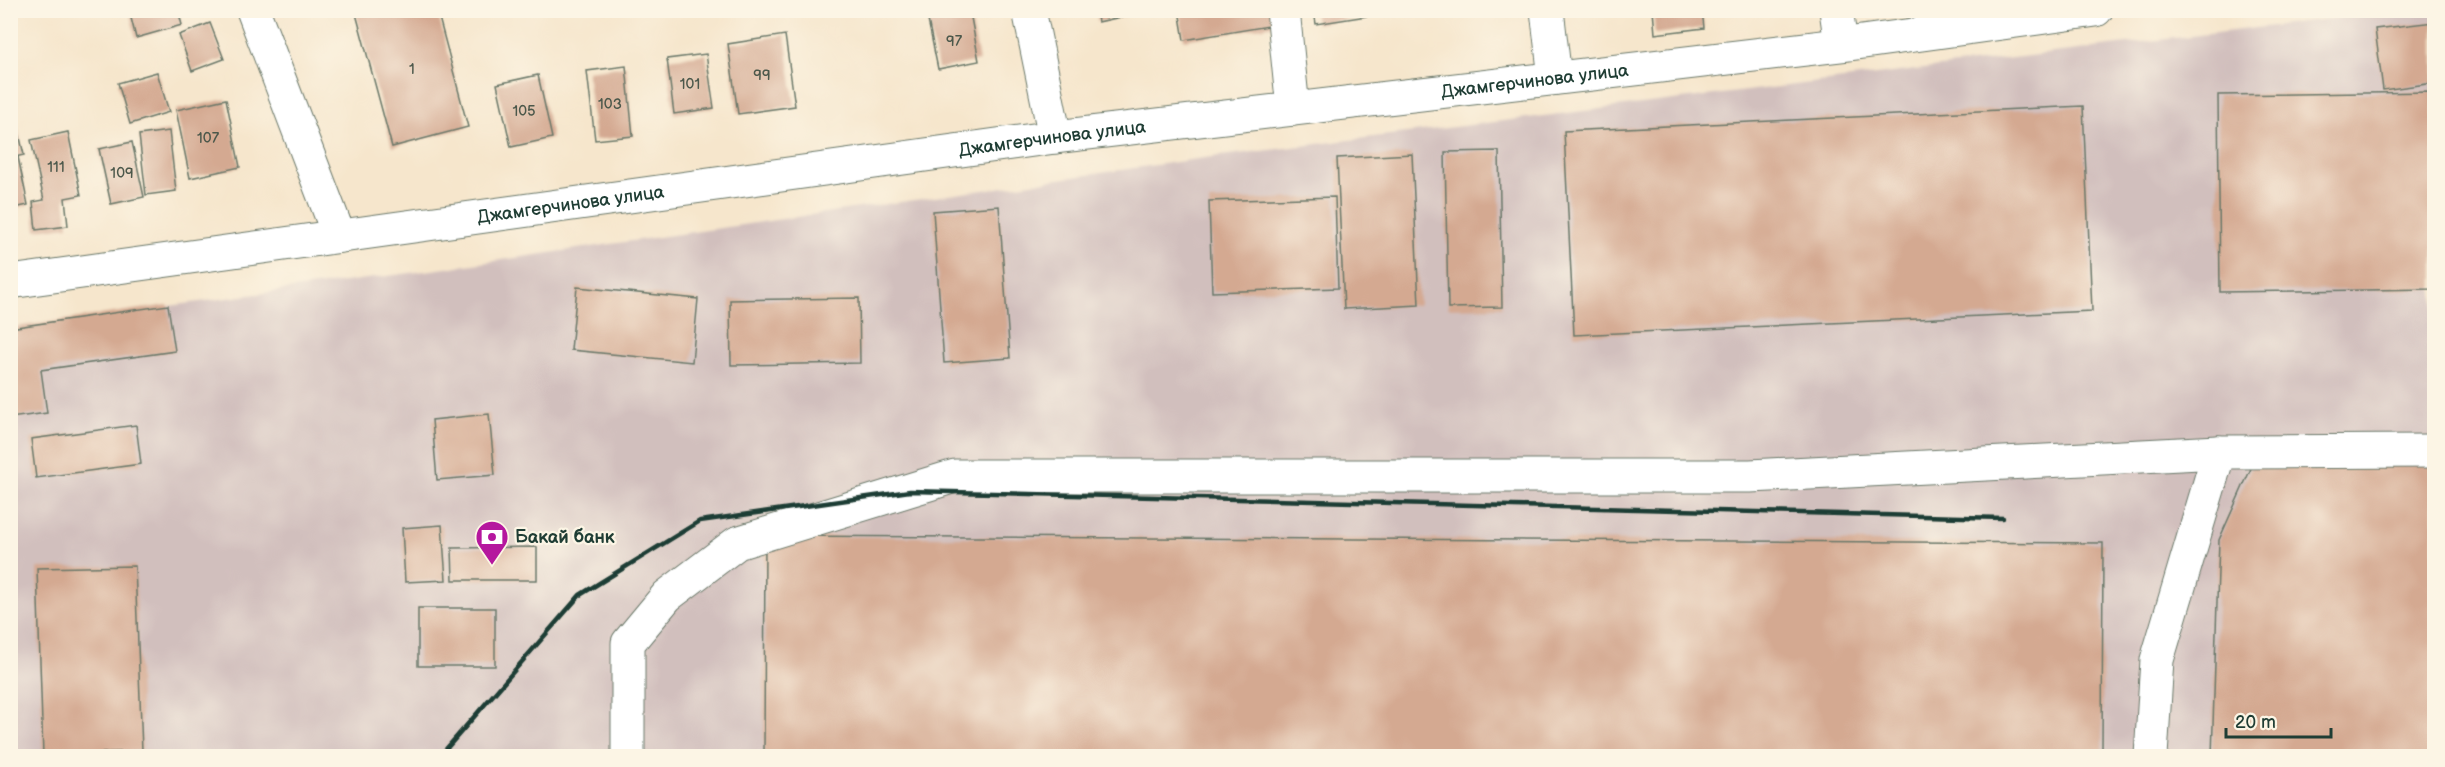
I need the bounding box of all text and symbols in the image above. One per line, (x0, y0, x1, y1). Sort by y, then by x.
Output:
house number: 97 (946, 32, 963, 51)
street label: Джамгерчинова улица (1440, 59, 1630, 102)
house number: 1 (409, 60, 415, 79)
house number: 99 (753, 66, 771, 85)
house number: 101 (680, 75, 700, 94)
house number: 103 (598, 95, 622, 114)
house number: 105 (512, 102, 536, 121)
street label: Джамгерчинова улица (957, 116, 1147, 161)
house number: 107 (197, 129, 220, 148)
house number: 111 (47, 158, 65, 177)
house number: 109 (110, 164, 134, 183)
street label: Джамгерчинова улица (476, 181, 666, 228)
bank icon: Бакай банк (474, 519, 510, 566)
place label: Бакай банк (515, 527, 615, 548)
scale bar (2226, 701, 2331, 739)
text: 20 m (2235, 712, 2276, 733)

